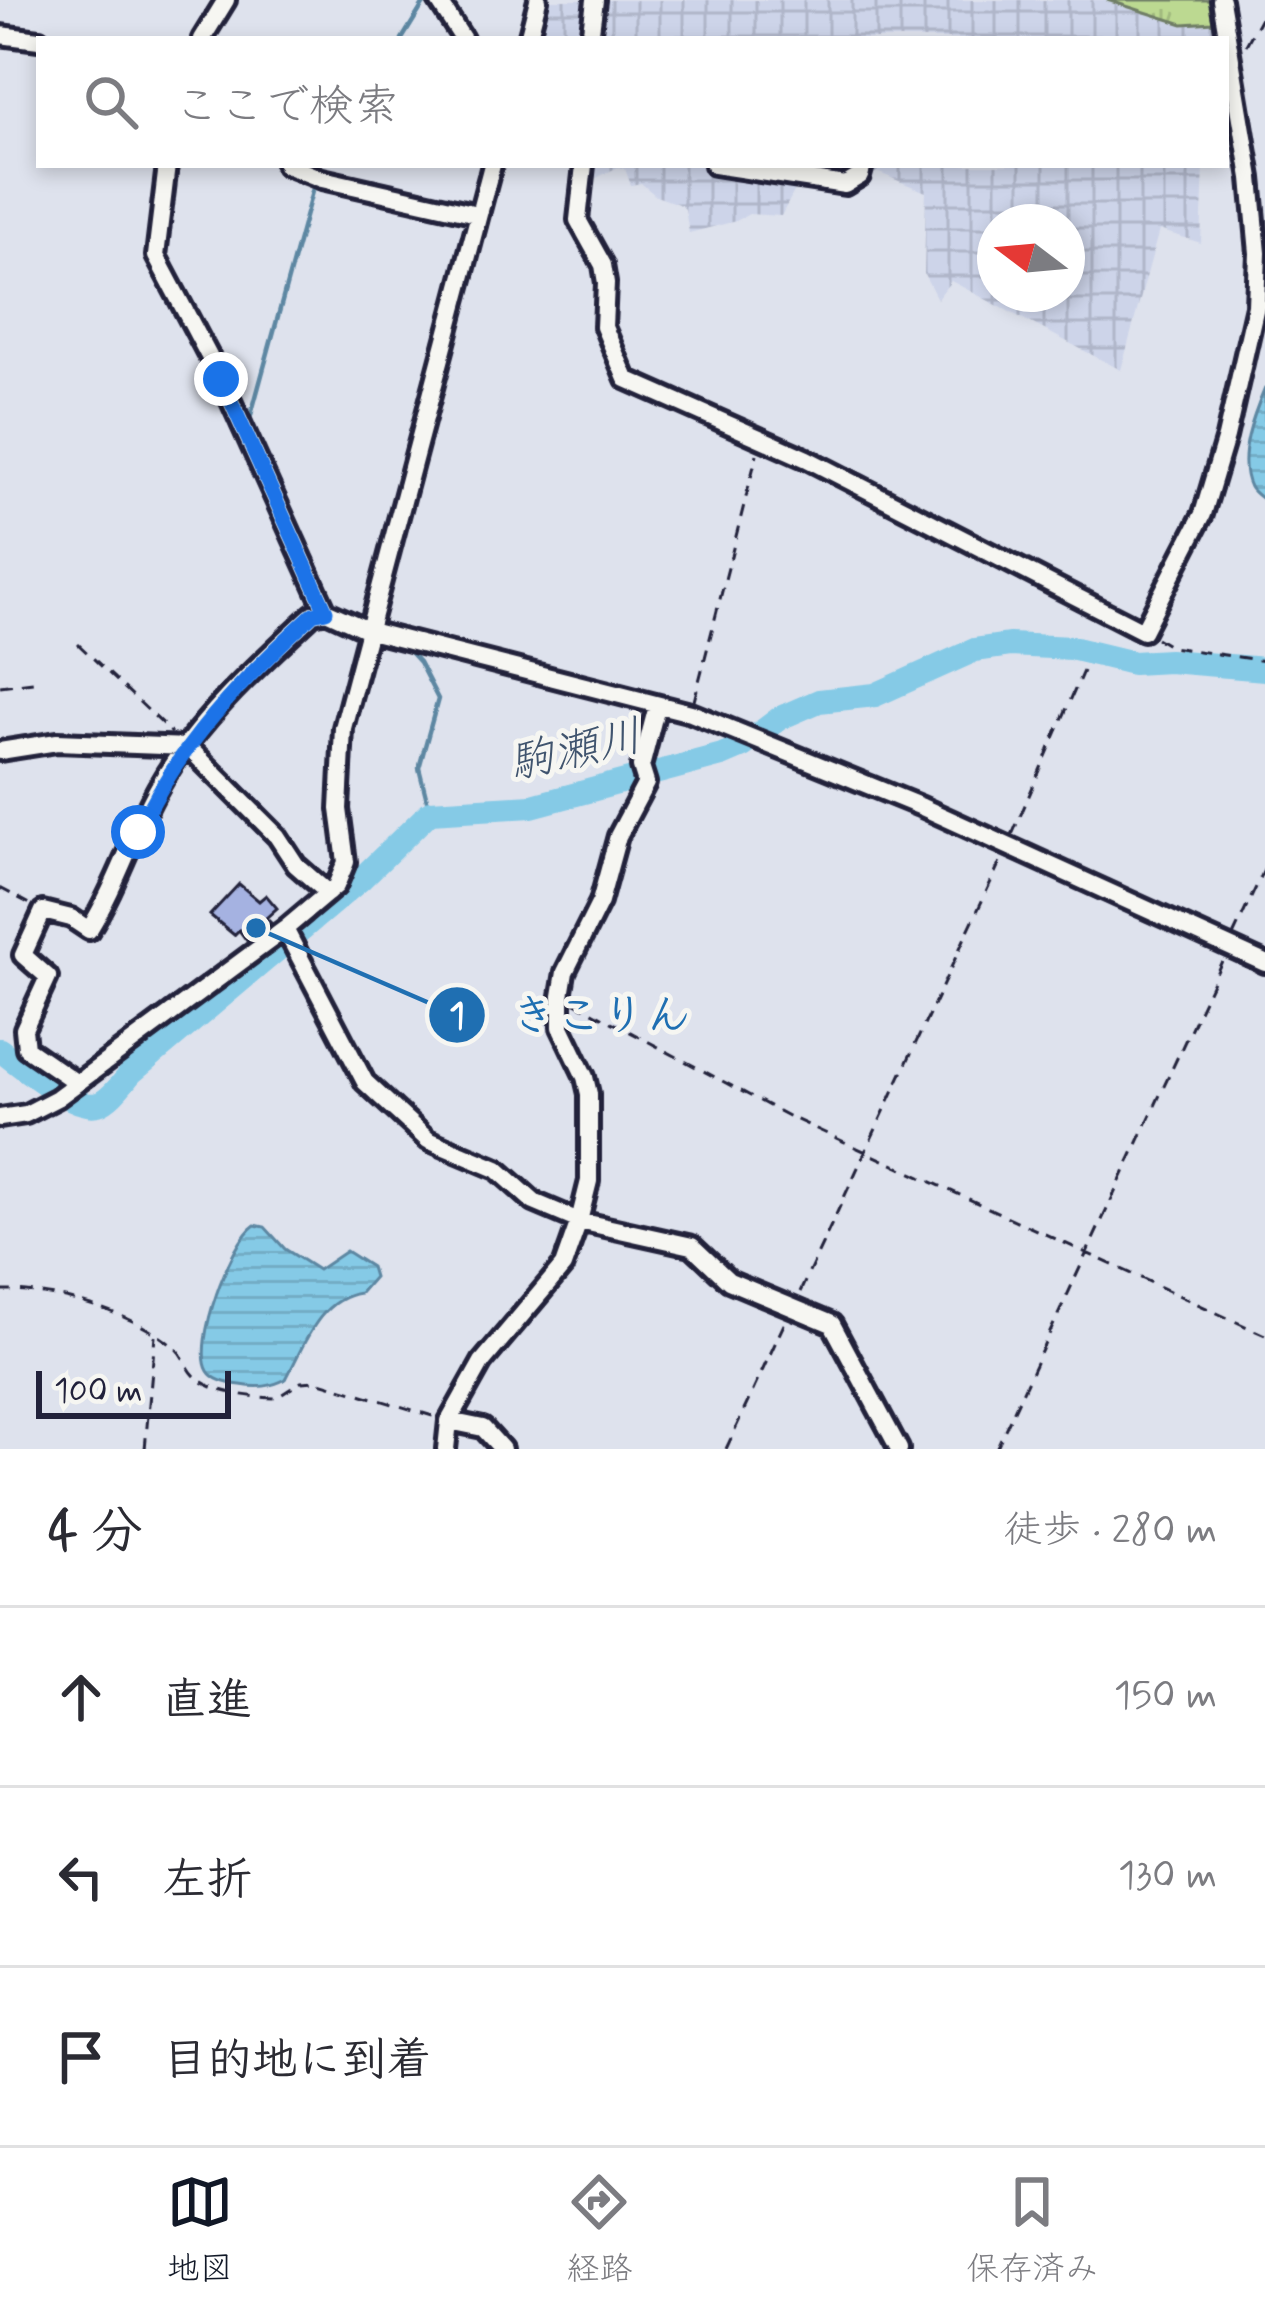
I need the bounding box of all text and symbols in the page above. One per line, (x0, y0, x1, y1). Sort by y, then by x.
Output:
search box (36, 36, 1229, 168)
icon: search (78, 69, 144, 135)
text: ここで検索 (174, 78, 399, 137)
north arrow (977, 204, 1085, 312)
route end (194, 352, 248, 406)
water label: 駒瀬川 (503, 707, 648, 795)
route start (111, 805, 165, 859)
callout: きこりん (427, 974, 715, 1055)
text: きこりん (511, 988, 691, 1047)
text: 1 (449, 994, 465, 1041)
scale bar (36, 1365, 231, 1418)
text: 100 m (54, 1370, 143, 1414)
text: 4 分 (48, 1500, 142, 1566)
text: 徒歩 · 280 m (1004, 1506, 1217, 1557)
icon: ahead (48, 1664, 114, 1730)
text: 150 m (1114, 1671, 1217, 1722)
text: 直進 (162, 1672, 252, 1731)
icon: left (48, 1844, 114, 1910)
text: 130 m (1118, 1851, 1217, 1902)
text: 左折 (162, 1852, 252, 1911)
icon: arrive (48, 2024, 114, 2090)
text: 目的地に到着 (162, 2032, 432, 2091)
tab: 地図 (167, 2169, 233, 2292)
tab: 経路 (566, 2169, 632, 2292)
tab: 保存済み (966, 2169, 1098, 2292)

